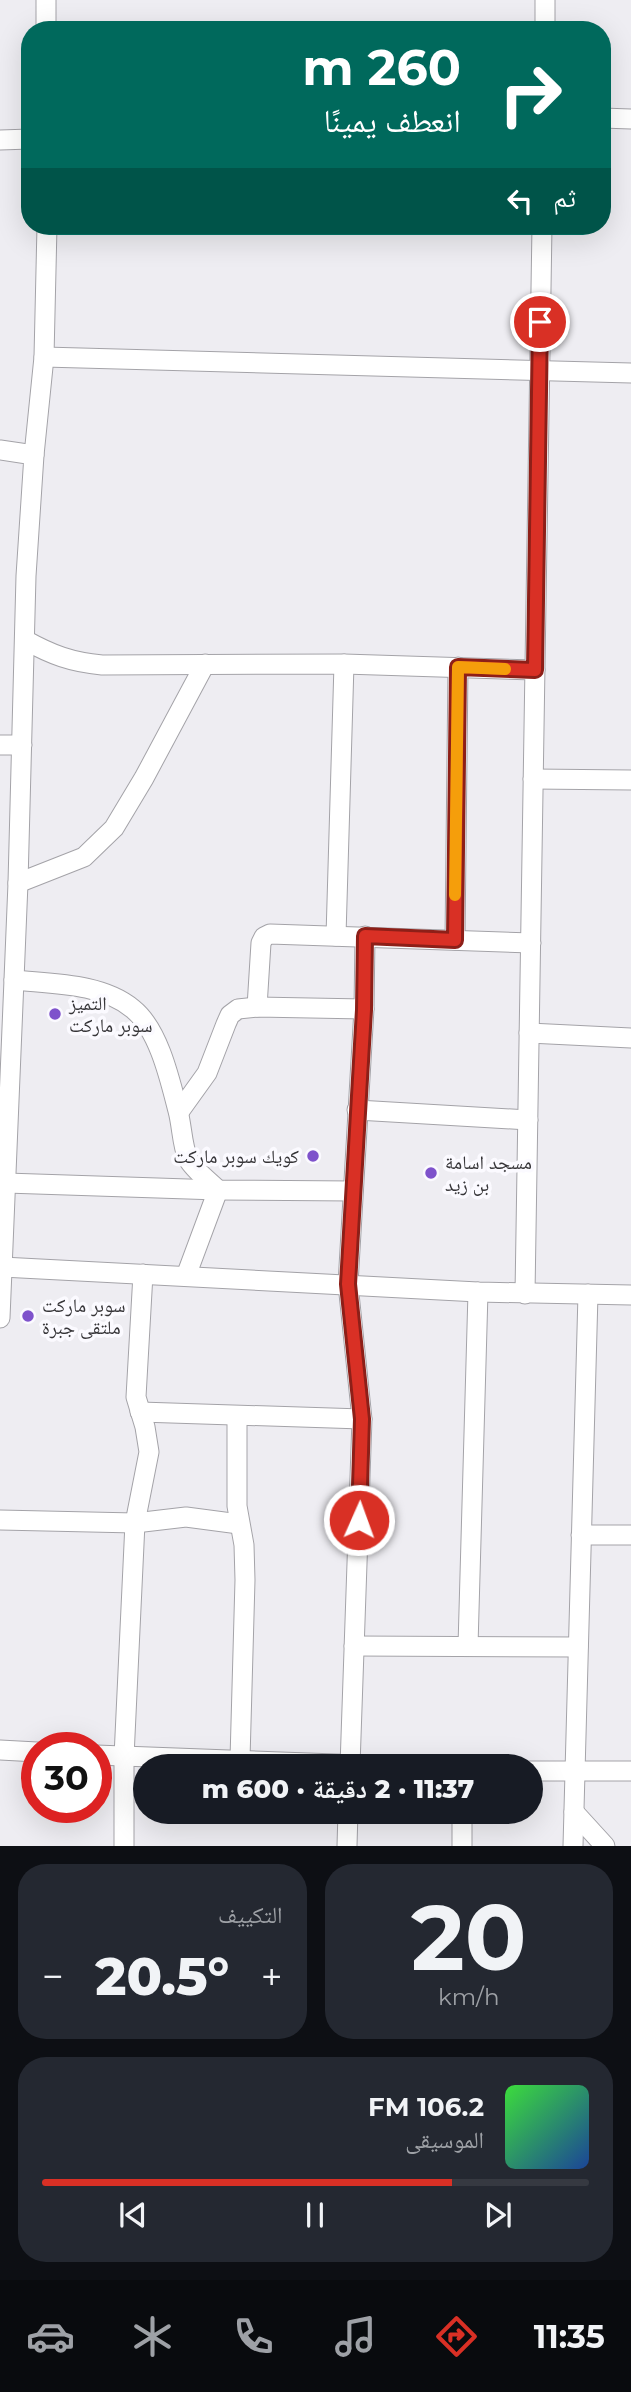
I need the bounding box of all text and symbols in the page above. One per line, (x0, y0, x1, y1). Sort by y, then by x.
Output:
text: 260 m (302, 38, 461, 97)
icon: right (485, 49, 576, 140)
text: انعطف يمينًا (324, 101, 461, 140)
icon: left (501, 182, 539, 220)
text: ثم (553, 182, 576, 214)
pin (510, 292, 570, 352)
icon: arrive (521, 303, 559, 341)
place label: التميز سوبر ماركت (68, 992, 153, 1037)
marker: التميز سوبر ماركت (47, 1006, 63, 1022)
place label: كويك سوبر ماركت (173, 1145, 299, 1168)
marker: كويك سوبر ماركت (305, 1148, 321, 1164)
place label: مسجد اسامة بن زيد (445, 1151, 532, 1196)
marker: مسجد اسامة بن زيد (423, 1165, 439, 1181)
place label: سوبر ماركت ملتقى جبرة (42, 1294, 126, 1339)
marker: سوبر ماركت ملتقى جبرة (20, 1308, 36, 1324)
position arrow (322, 1483, 396, 1557)
speed limit sign: 30 (21, 1732, 112, 1823)
text: 11:37 · 2 دقيقة · 600 m (202, 1773, 474, 1805)
text: 20 (411, 1882, 527, 1993)
text: التكييف (218, 1901, 283, 1929)
text: 20.5° (95, 1945, 229, 2008)
text: − (42, 1953, 64, 2000)
text: + (261, 1953, 282, 2000)
text: km/h (438, 1983, 499, 2011)
text: 106.2 FM (368, 2091, 484, 2123)
text: الموسيقى (405, 2126, 484, 2154)
icon: previous (114, 2196, 152, 2234)
icon: pause (296, 2196, 334, 2234)
icon: next (479, 2196, 517, 2234)
icon: car (26, 2312, 75, 2361)
icon: climate (128, 2312, 177, 2361)
icon: phone (229, 2312, 278, 2361)
icon: music (331, 2312, 380, 2361)
icon: directions (432, 2312, 481, 2361)
text: 11:35 (534, 2317, 605, 2356)

